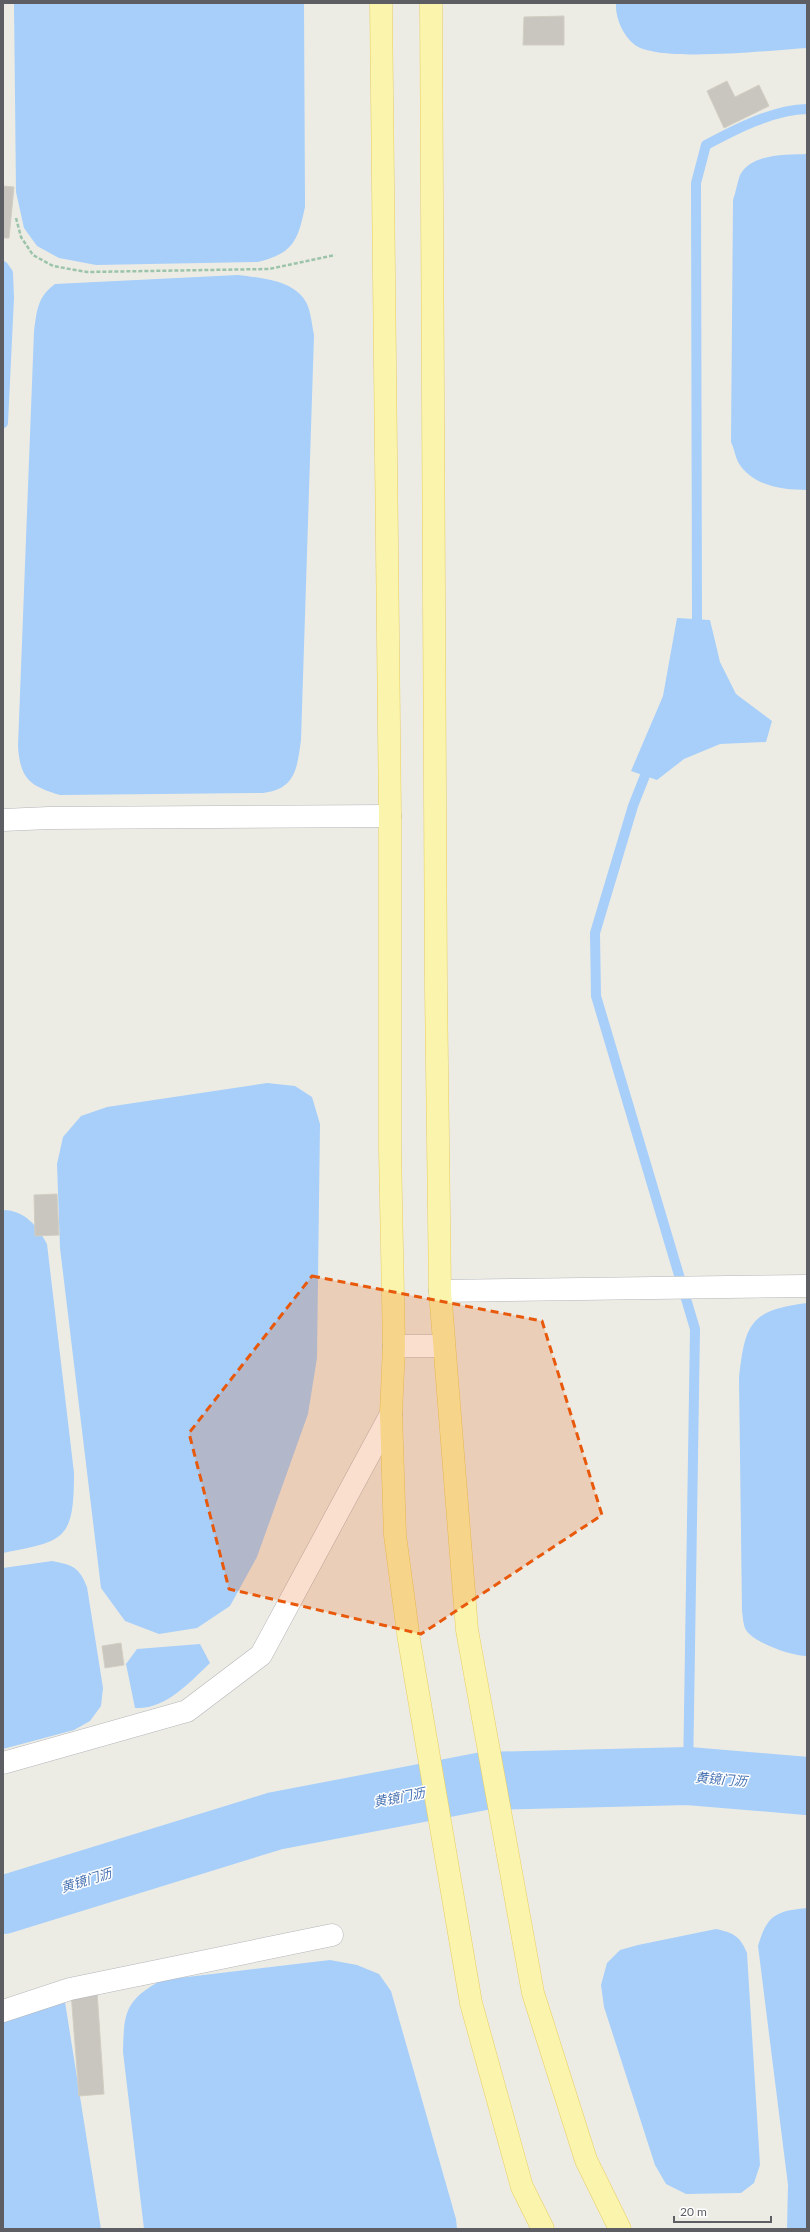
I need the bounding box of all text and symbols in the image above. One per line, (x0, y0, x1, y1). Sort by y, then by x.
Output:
water label: 黄镜门沥 (694, 1769, 750, 1789)
water label: 黄镜门沥 (372, 1784, 428, 1810)
water label: 黄镜门沥 (59, 1864, 115, 1895)
scale bar (674, 2198, 771, 2224)
text: 20 m (680, 2204, 707, 2219)

